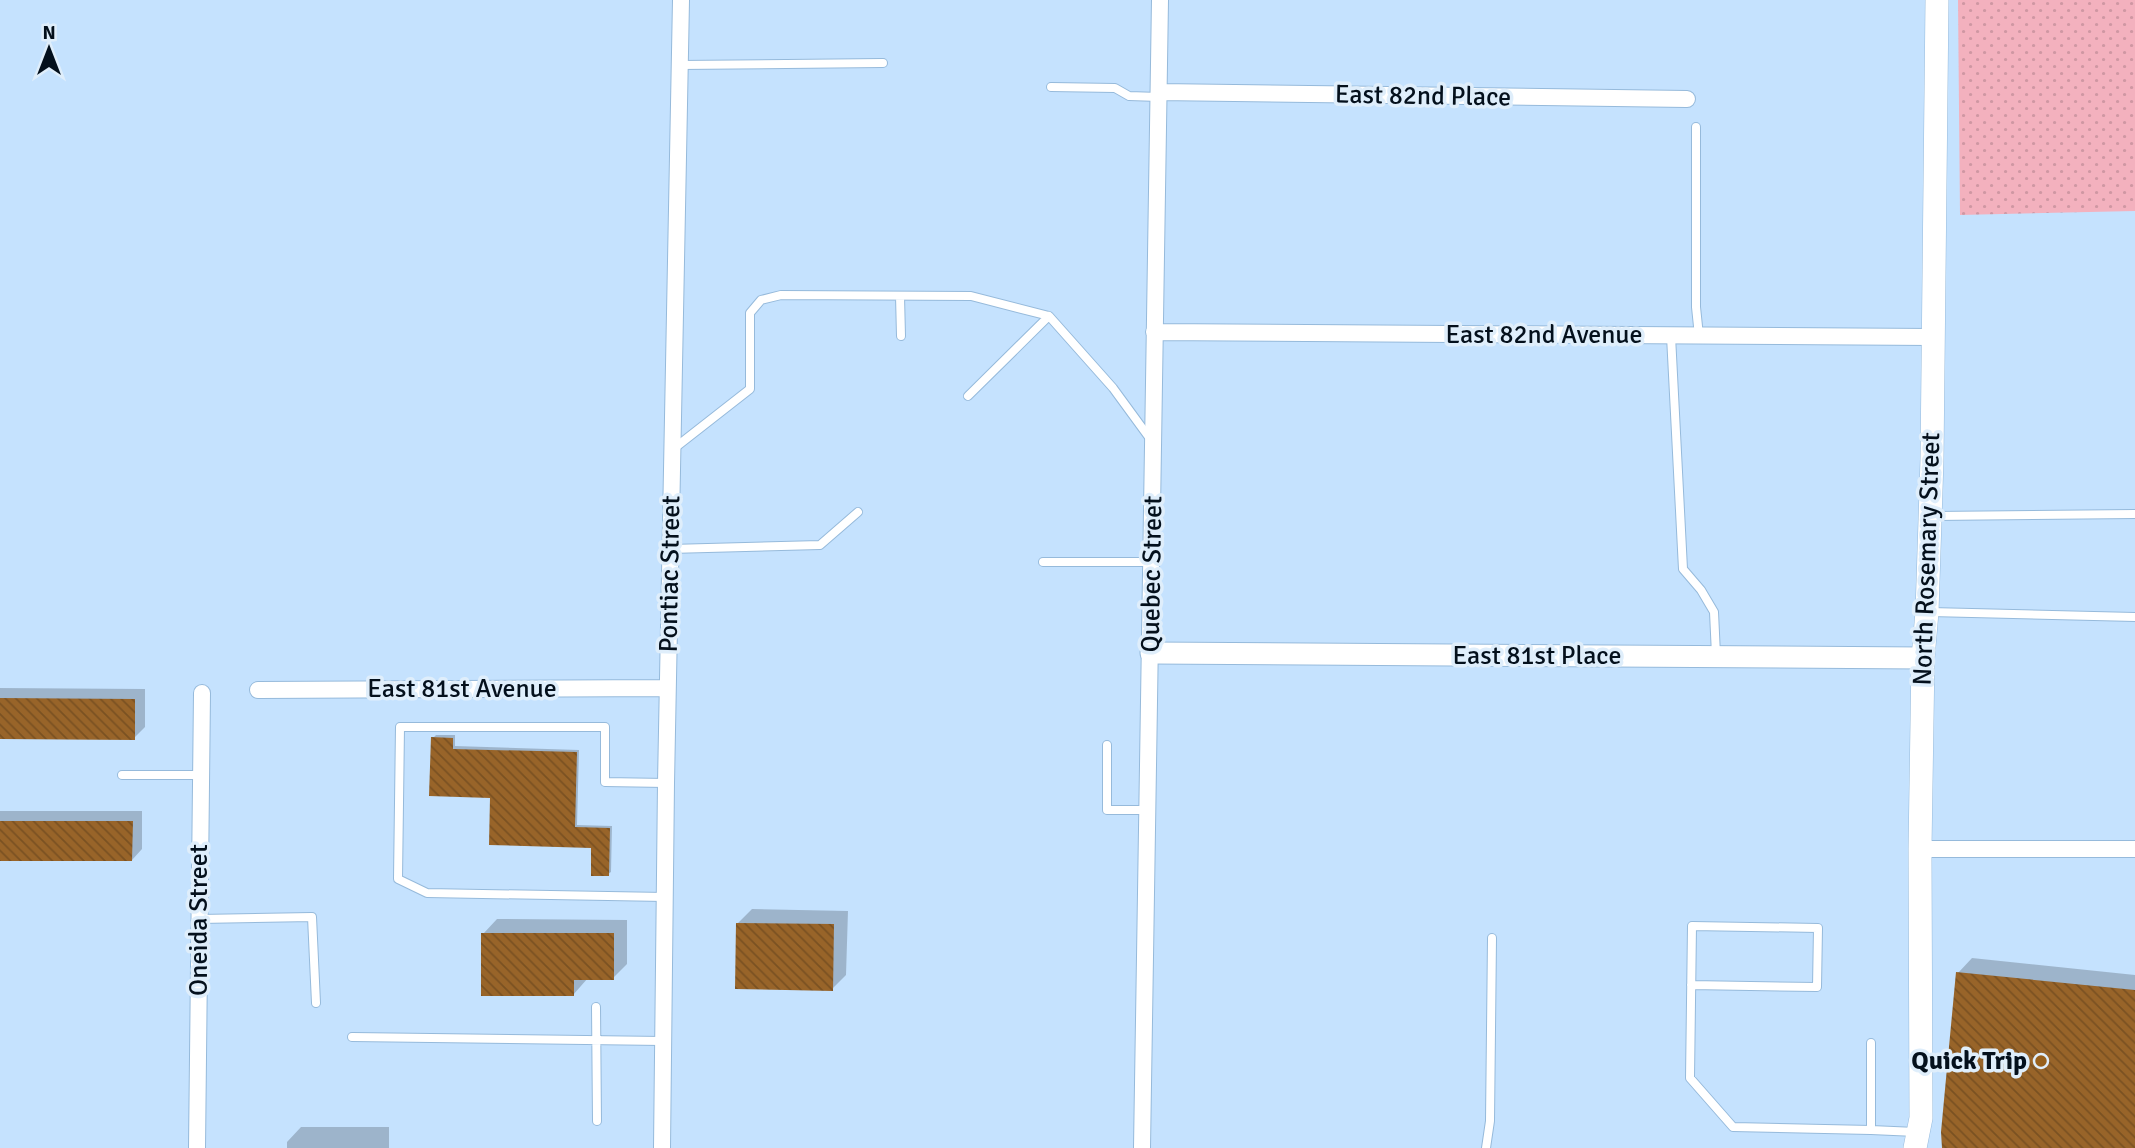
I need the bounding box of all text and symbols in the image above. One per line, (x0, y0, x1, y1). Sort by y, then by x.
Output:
north arrow (14, 14, 84, 84)
text: N (42, 21, 56, 45)
street label: East 82nd Place (1335, 78, 1511, 114)
street label: East 82nd Avenue (1446, 319, 1643, 351)
street label: North Rosemary Street (1907, 432, 1947, 686)
street label: Pontiac Street (653, 495, 687, 653)
street label: Quebec Street (1135, 495, 1169, 653)
street label: East 81st Place (1453, 640, 1621, 672)
street label: East 81st Avenue (367, 673, 557, 705)
street label: Oneida Street (183, 844, 215, 996)
place label: Quick Trip (1911, 1045, 2027, 1077)
marker: Quick Trip (2033, 1053, 2049, 1069)

